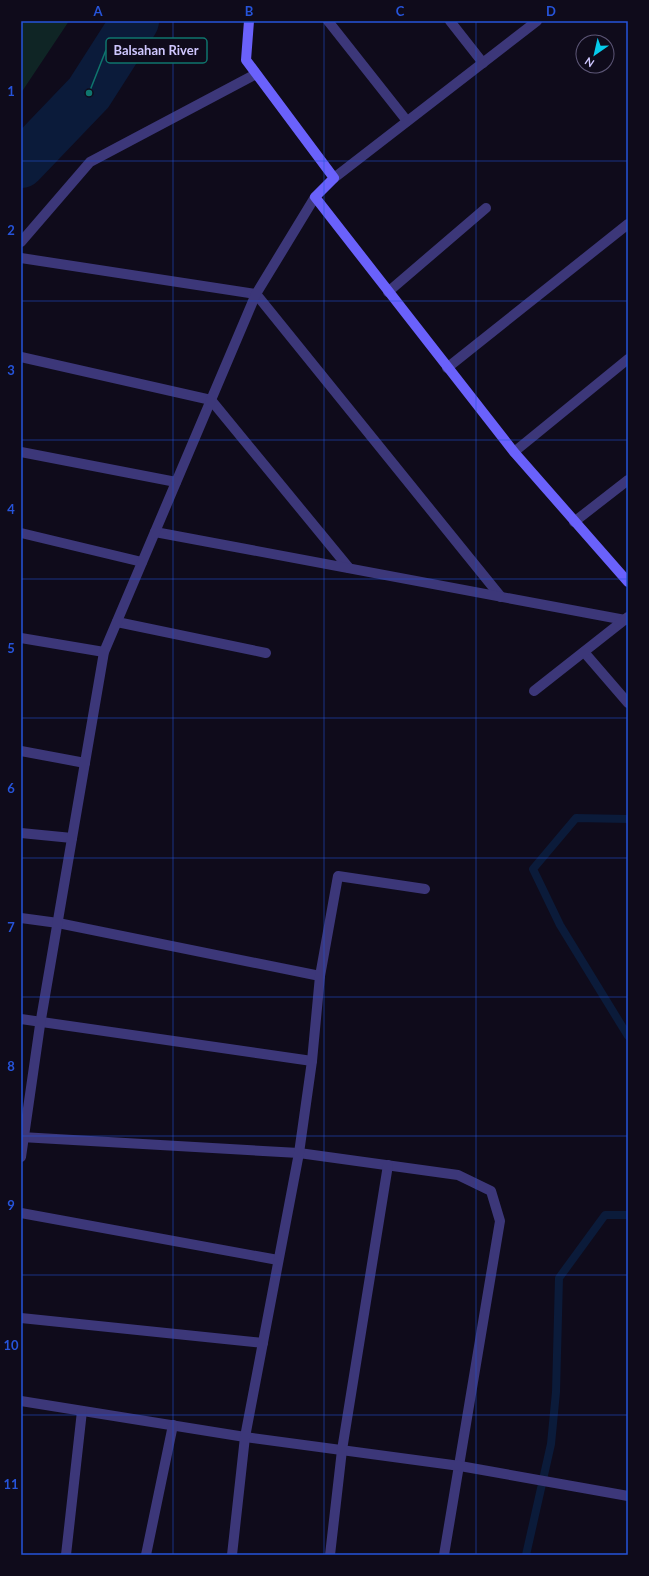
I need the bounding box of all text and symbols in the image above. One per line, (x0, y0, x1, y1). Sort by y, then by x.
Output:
text: A (92, 3, 103, 19)
text: B (245, 3, 254, 19)
text: C (396, 3, 405, 19)
text: D (546, 3, 556, 19)
north arrow (575, 34, 615, 74)
callout: Balsahan River (106, 38, 207, 63)
text: Balsahan River (113, 42, 199, 58)
text: N (582, 55, 596, 70)
text: 1 (7, 83, 15, 99)
text: 2 (7, 222, 15, 238)
text: 3 (7, 362, 15, 378)
text: 4 (7, 501, 15, 517)
text: 5 (7, 640, 15, 656)
text: 6 (7, 780, 15, 796)
text: 7 (7, 919, 15, 935)
text: 8 (7, 1058, 15, 1074)
text: 9 (7, 1197, 15, 1213)
text: 10 (3, 1337, 19, 1353)
text: 11 (3, 1476, 19, 1492)

